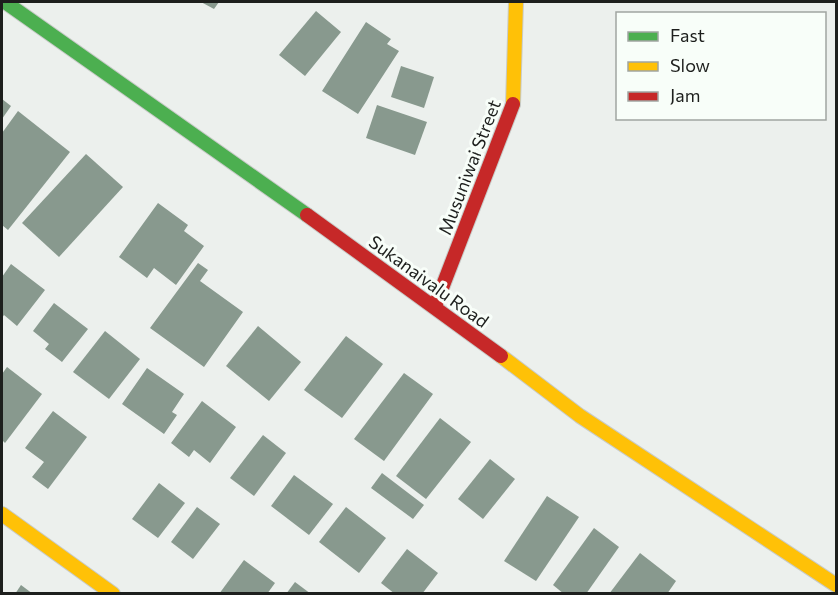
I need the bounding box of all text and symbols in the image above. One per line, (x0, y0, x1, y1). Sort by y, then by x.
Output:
legend (616, 12, 826, 120)
text: Fast (670, 24, 705, 46)
text: Slow (670, 54, 710, 76)
text: Jam (670, 84, 700, 106)
street label: Musuniwai Street (433, 96, 505, 238)
street label: Sukanaivalu Road (365, 230, 493, 332)

